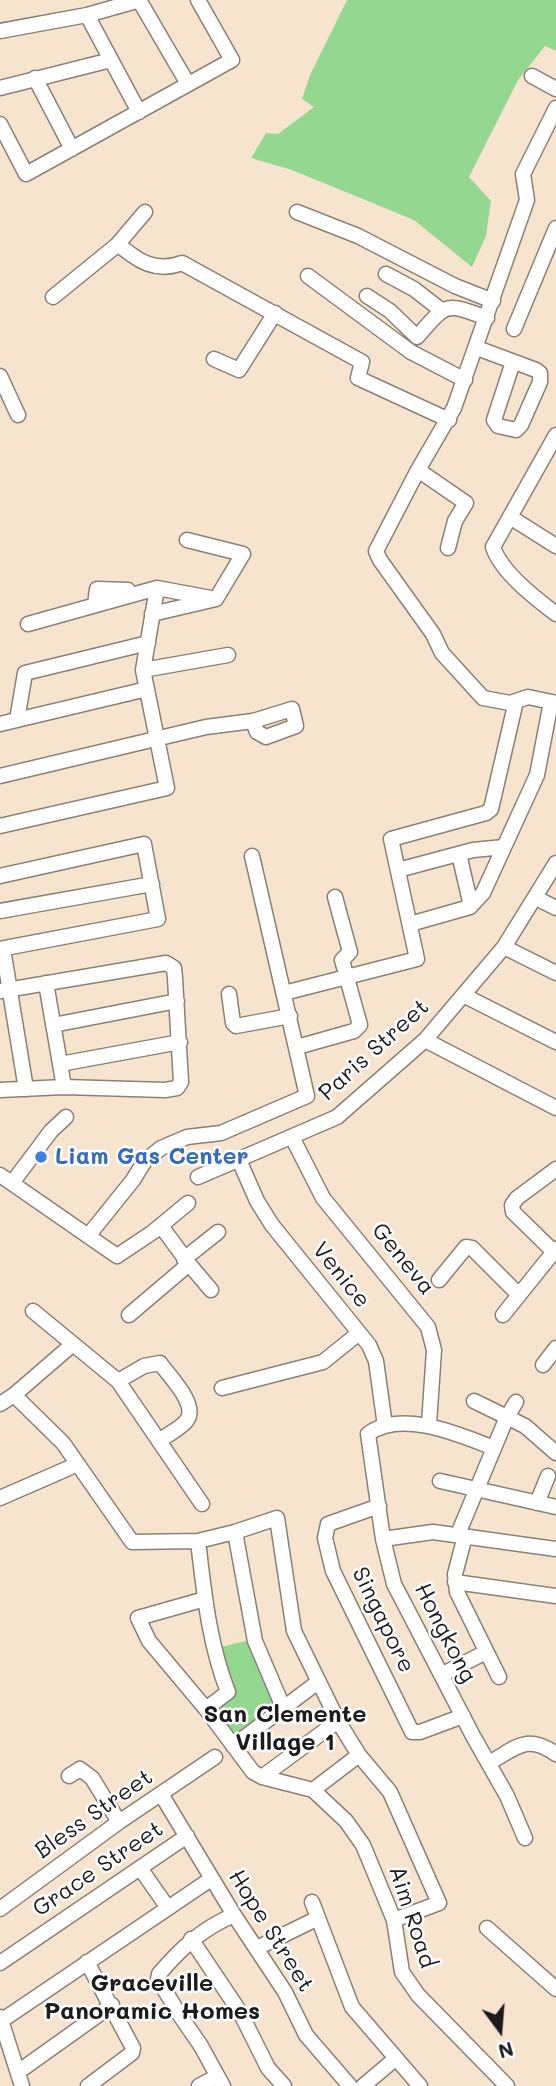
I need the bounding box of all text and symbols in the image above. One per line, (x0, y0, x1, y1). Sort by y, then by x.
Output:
street label: Paris Street (313, 993, 435, 1107)
place label: Liam Gas Center (55, 1143, 248, 1171)
marker: Liam Gas Center (33, 1149, 49, 1165)
street label: Geneva (366, 1217, 440, 1301)
street label: Venice (306, 1237, 376, 1313)
street label: Singapore (346, 1563, 420, 1677)
street label: Hongkong (408, 1579, 482, 1687)
district label: San Clemente Village 1 (204, 1701, 366, 1757)
street label: Bless Street (30, 1763, 158, 1865)
street label: Grace Street (28, 1815, 168, 1923)
street label: Aim Road (383, 1862, 441, 1972)
street label: Hope Street (222, 1865, 320, 1997)
district label: Graceville Panoramic Homes (44, 1970, 260, 2026)
north arrow (465, 1995, 535, 2065)
text: N (496, 2037, 516, 2065)

